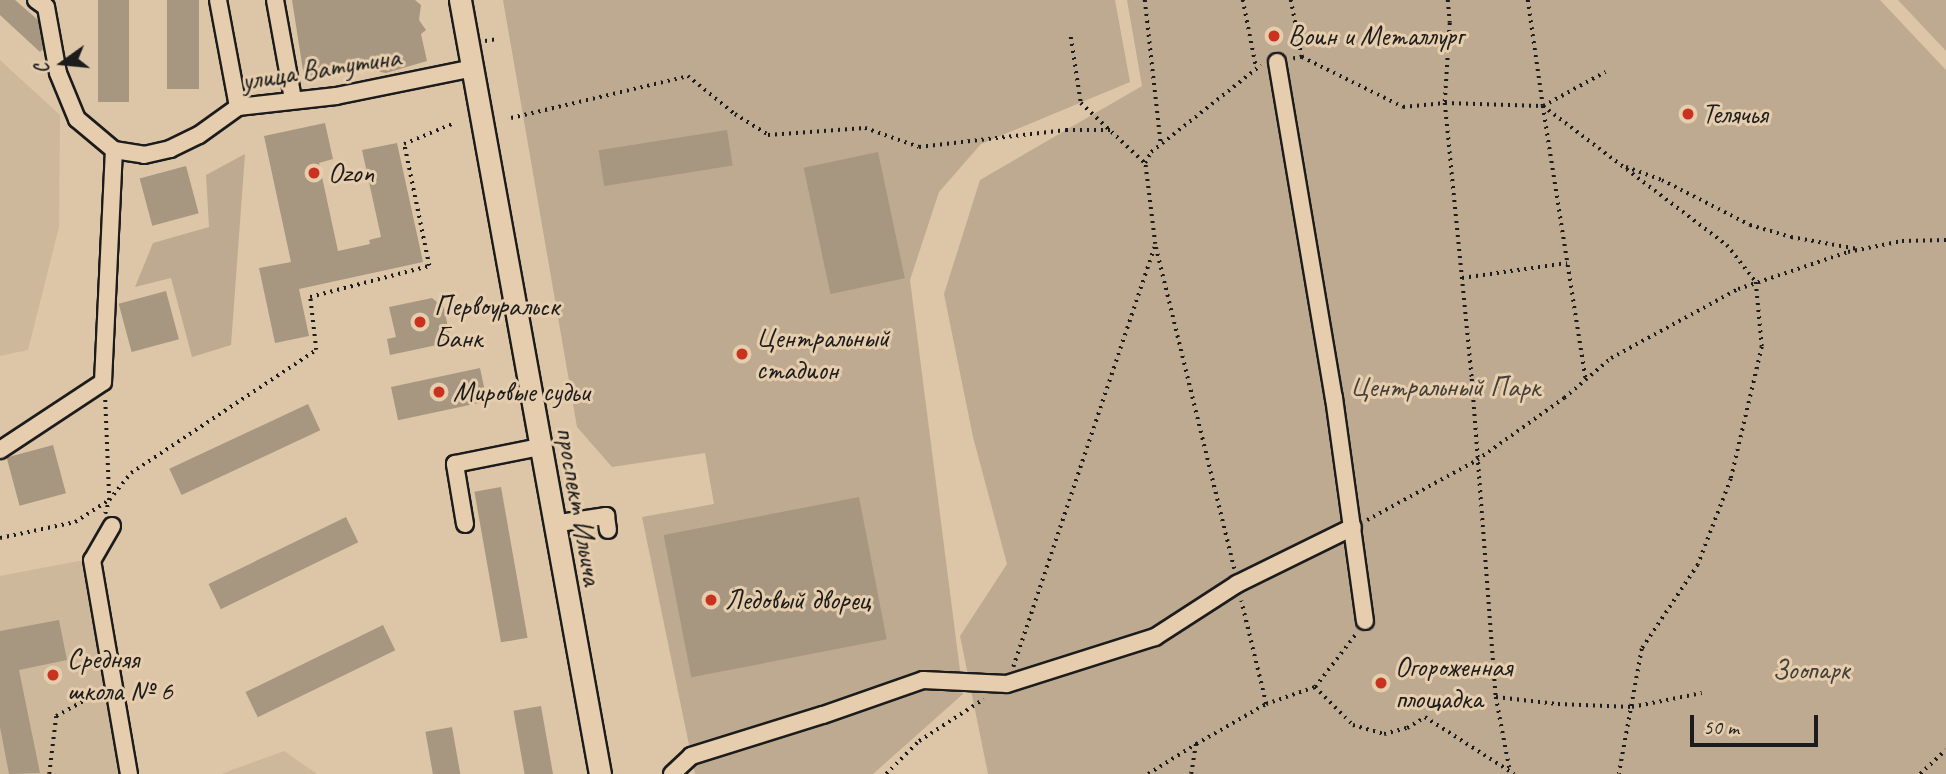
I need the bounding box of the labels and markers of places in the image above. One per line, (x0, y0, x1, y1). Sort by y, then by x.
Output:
place label: Воин и Металлург (1288, 19, 1460, 53)
marker: Воин и Металлург (1266, 28, 1282, 44)
place label: Телячья (1702, 97, 1768, 131)
marker: Телячья (1680, 106, 1696, 122)
place label: Ozon (328, 156, 374, 190)
marker: Ozon (306, 165, 322, 181)
place label: Первоуральск Банк (434, 289, 559, 355)
marker: Первоуральск Банк (412, 314, 428, 330)
place label: Центральный стадион (756, 321, 889, 387)
marker: Центральный стадион (734, 346, 750, 362)
place label: Мировые судьи (453, 375, 591, 409)
marker: Мировые судьи (431, 384, 447, 400)
place label: Ледовый дворец (725, 583, 870, 617)
marker: Ледовый дворец (703, 592, 719, 608)
place label: Средняя школа № 6 (67, 642, 173, 708)
place label: Огороженная площадка (1395, 650, 1512, 716)
marker: Средняя школа № 6 (45, 667, 61, 683)
marker: Огороженная площадка (1373, 675, 1389, 691)

